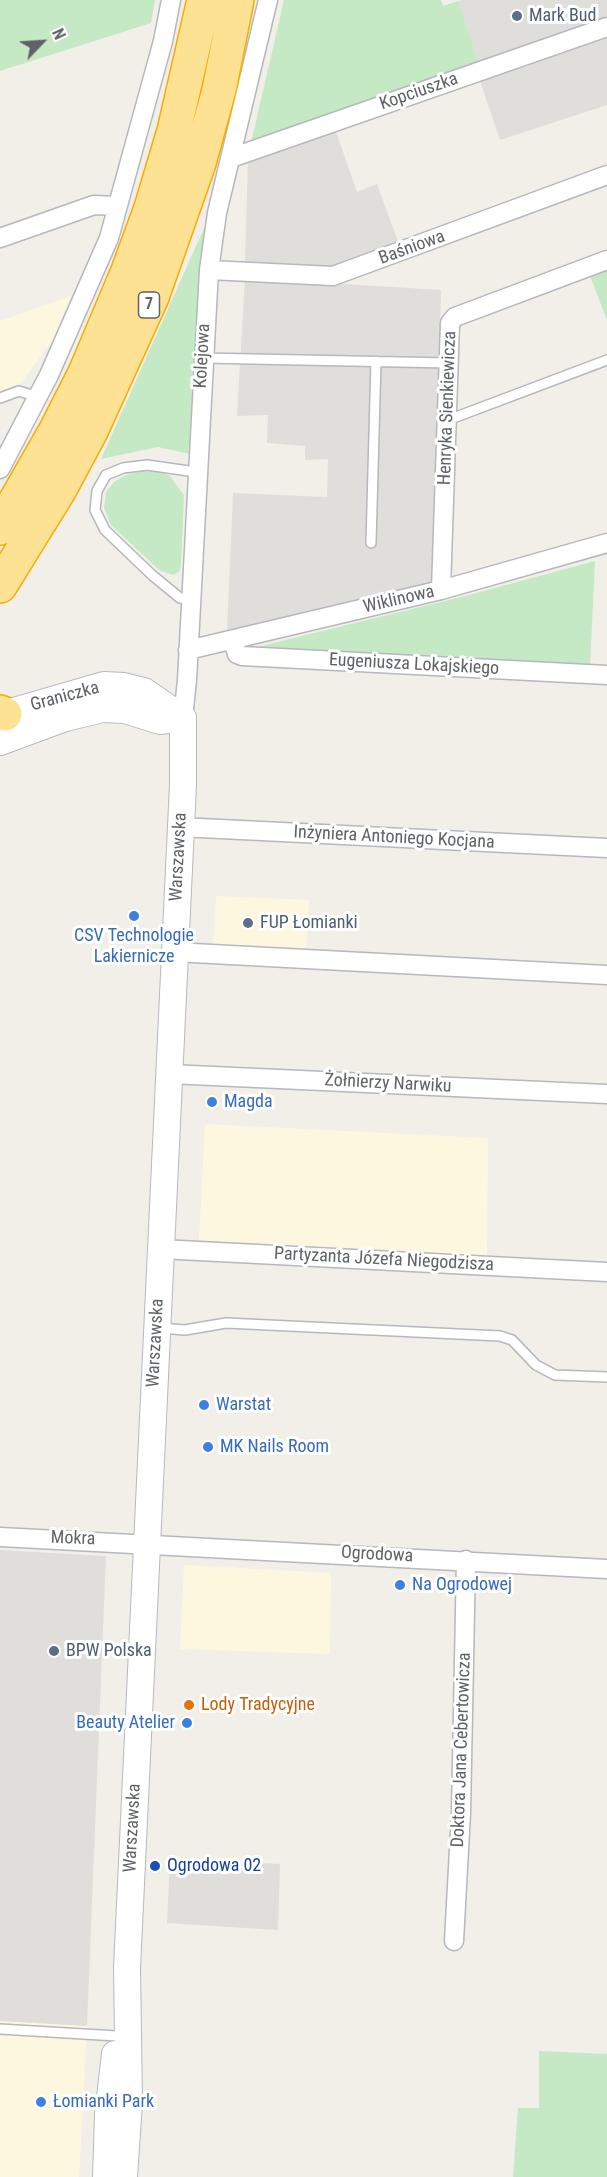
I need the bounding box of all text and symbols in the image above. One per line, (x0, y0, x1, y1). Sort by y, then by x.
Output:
place label: Mark Bud (529, 5, 596, 27)
marker: Mark Bud (510, 9, 524, 23)
north arrow (12, 12, 72, 72)
text: N (48, 26, 69, 43)
street label: Kopciuszka (377, 69, 461, 115)
street label: Baśniowa (376, 226, 448, 270)
road number: 7 (138, 292, 160, 318)
street label: Kolejowa (191, 323, 215, 389)
street label: Henryka Sienkiewicza (435, 331, 461, 485)
street label: Wiklinowa (361, 581, 437, 619)
street label: Eugeniusza Lokajskiego (328, 650, 500, 680)
street label: Graniczka (28, 677, 102, 717)
street label: Warszawska (166, 812, 192, 902)
street label: Inżyniera Antoniego Kocjana (293, 822, 495, 854)
marker: CSV Technologie Lakiernicze (127, 909, 141, 923)
place label: FUP Łomianki (260, 912, 358, 934)
marker: FUP Łomianki (241, 916, 255, 930)
place label: CSV Technologie Lakiernicze (74, 925, 194, 968)
street label: Żołnierzy Narwiku (324, 1070, 452, 1098)
place label: Magda (224, 1091, 273, 1113)
marker: Magda (205, 1095, 219, 1109)
street label: Partyzanta Józefa Niegodzisza (274, 1243, 494, 1277)
street label: Warszawska (143, 1298, 169, 1388)
place label: Warstat (216, 1394, 271, 1416)
marker: Warstat (197, 1398, 211, 1412)
place label: MK Nails Room (220, 1436, 329, 1458)
marker: MK Nails Room (201, 1440, 215, 1454)
street label: Mokra (50, 1527, 96, 1551)
street label: Ogrodowa (340, 1542, 414, 1568)
place label: Na Ogrodowej (412, 1574, 512, 1596)
marker: Na Ogrodowej (393, 1578, 407, 1592)
place label: BPW Polska (66, 1640, 152, 1662)
marker: BPW Polska (47, 1644, 61, 1658)
street label: Doktora Jana Cebertowicza (448, 1652, 476, 1848)
place label: Lody Tradycyjne (201, 1694, 315, 1716)
marker: Lody Tradycyjne (182, 1698, 196, 1712)
place label: Beauty Atelier (76, 1712, 175, 1734)
marker: Beauty Atelier (180, 1716, 194, 1730)
street label: Warszawska (120, 1783, 146, 1873)
place label: Ogrodowa 02 (167, 1855, 261, 1877)
marker: Ogrodowa 02 (148, 1859, 162, 1873)
place label: Łomianki Park (53, 2091, 154, 2113)
marker: Łomianki Park (34, 2095, 48, 2109)

